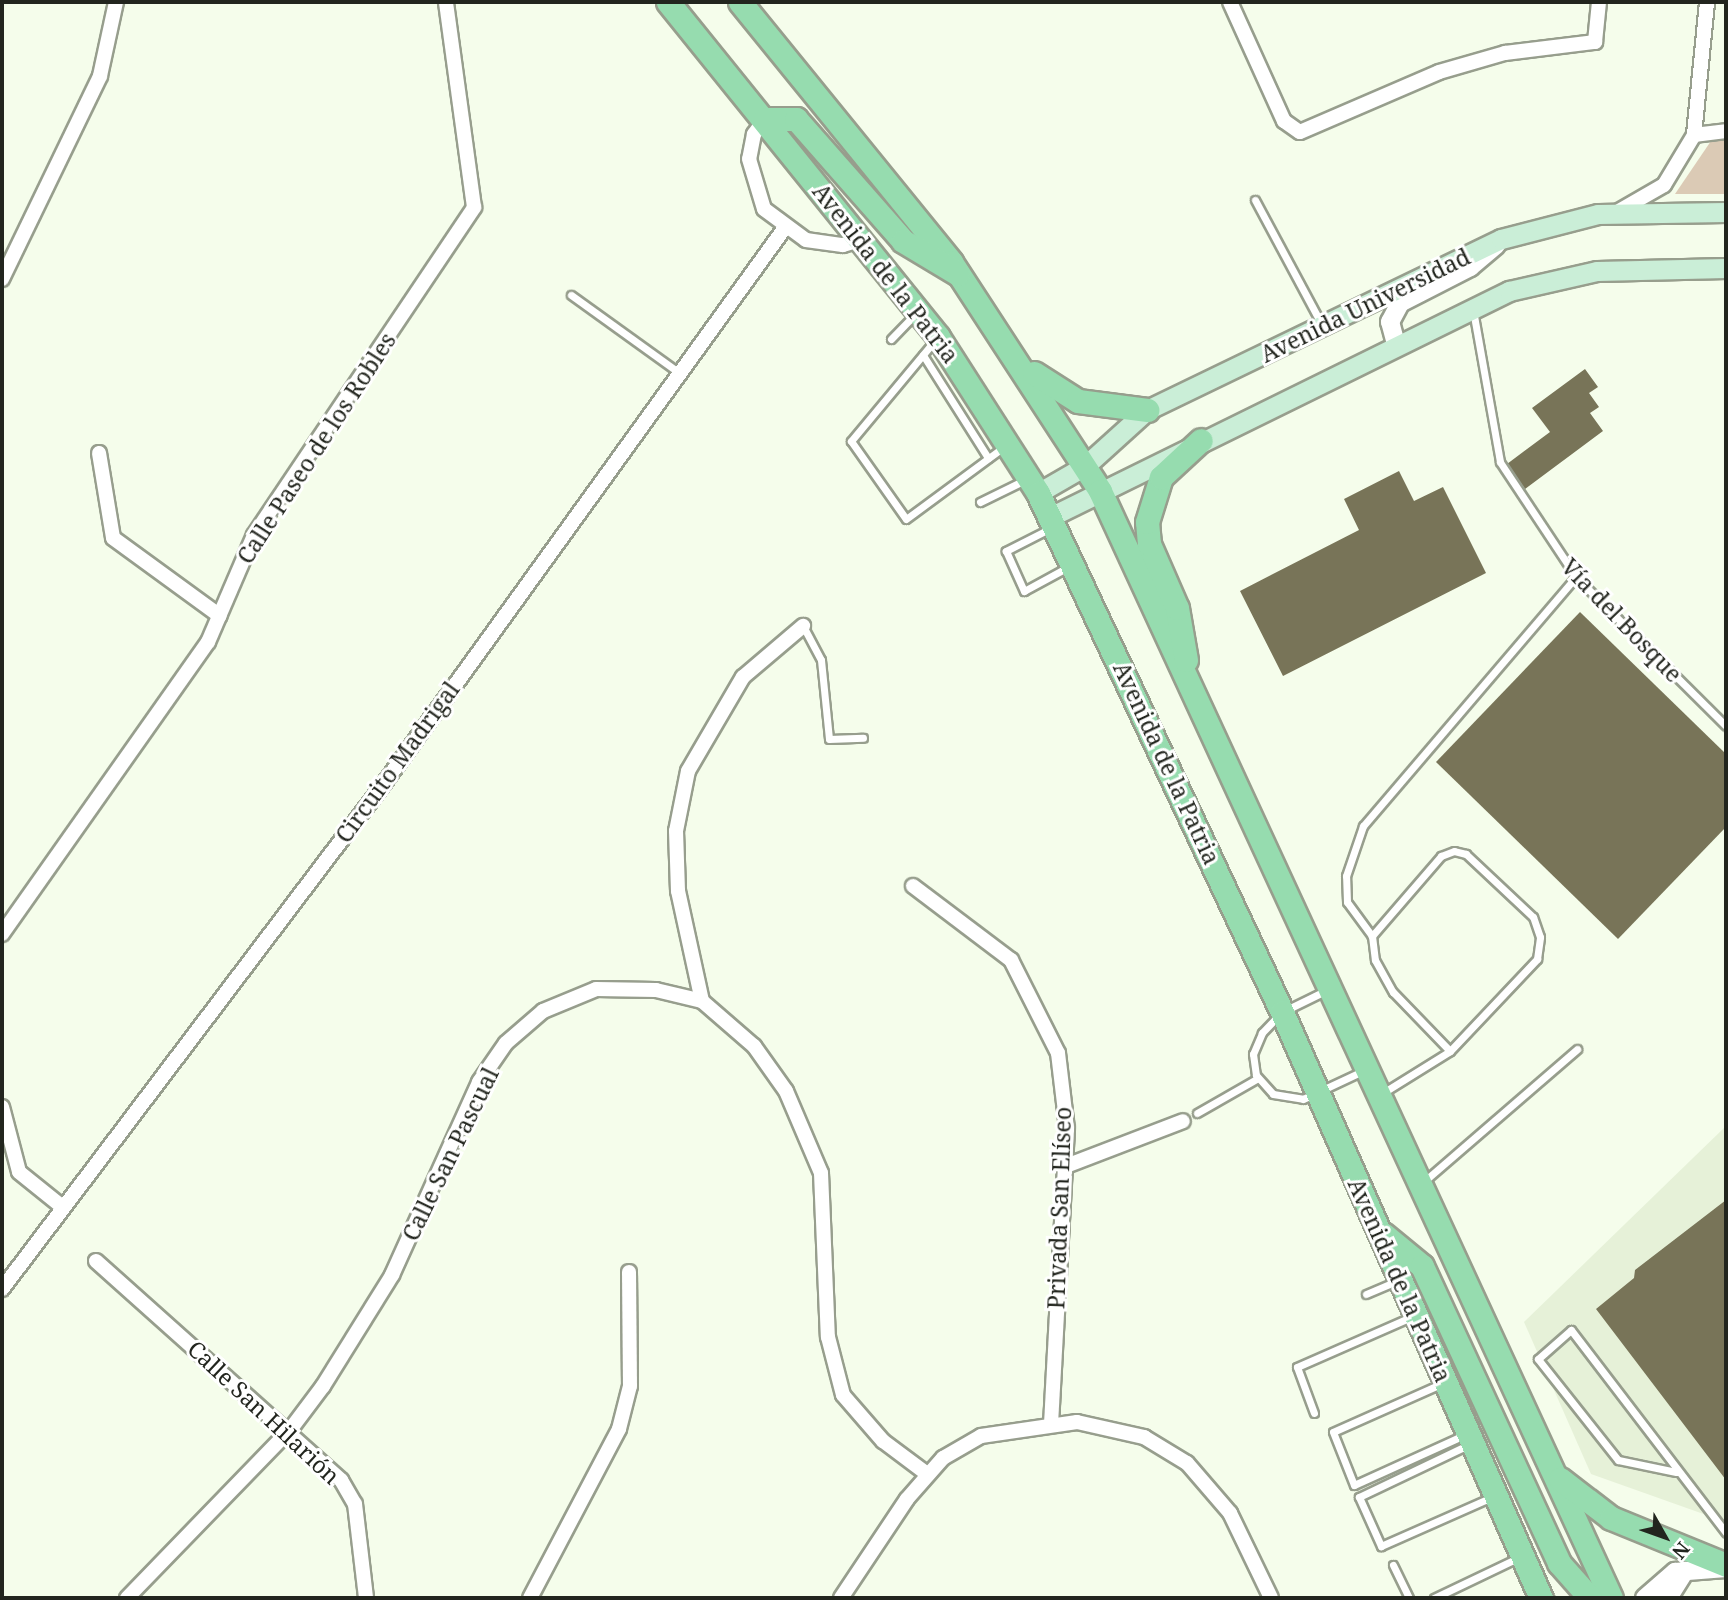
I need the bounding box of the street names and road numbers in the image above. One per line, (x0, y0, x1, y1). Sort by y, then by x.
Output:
street label: Avenida de la Patria (807, 178, 965, 368)
street label: Avenida Universidad (1256, 242, 1474, 368)
street label: Calle Paseo de los Robles (231, 327, 401, 569)
street label: Vía del Bosque (1556, 552, 1688, 688)
street label: Avenida de la Patria (1108, 657, 1226, 869)
street label: Circuito Madrigal (329, 676, 465, 848)
street label: Calle San Pascual (396, 1063, 504, 1245)
street label: Privada San Elíseo (1042, 1106, 1076, 1310)
street label: Avenida de la Patria (1343, 1174, 1457, 1386)
street label: Calle San Hilarión (182, 1334, 346, 1490)

